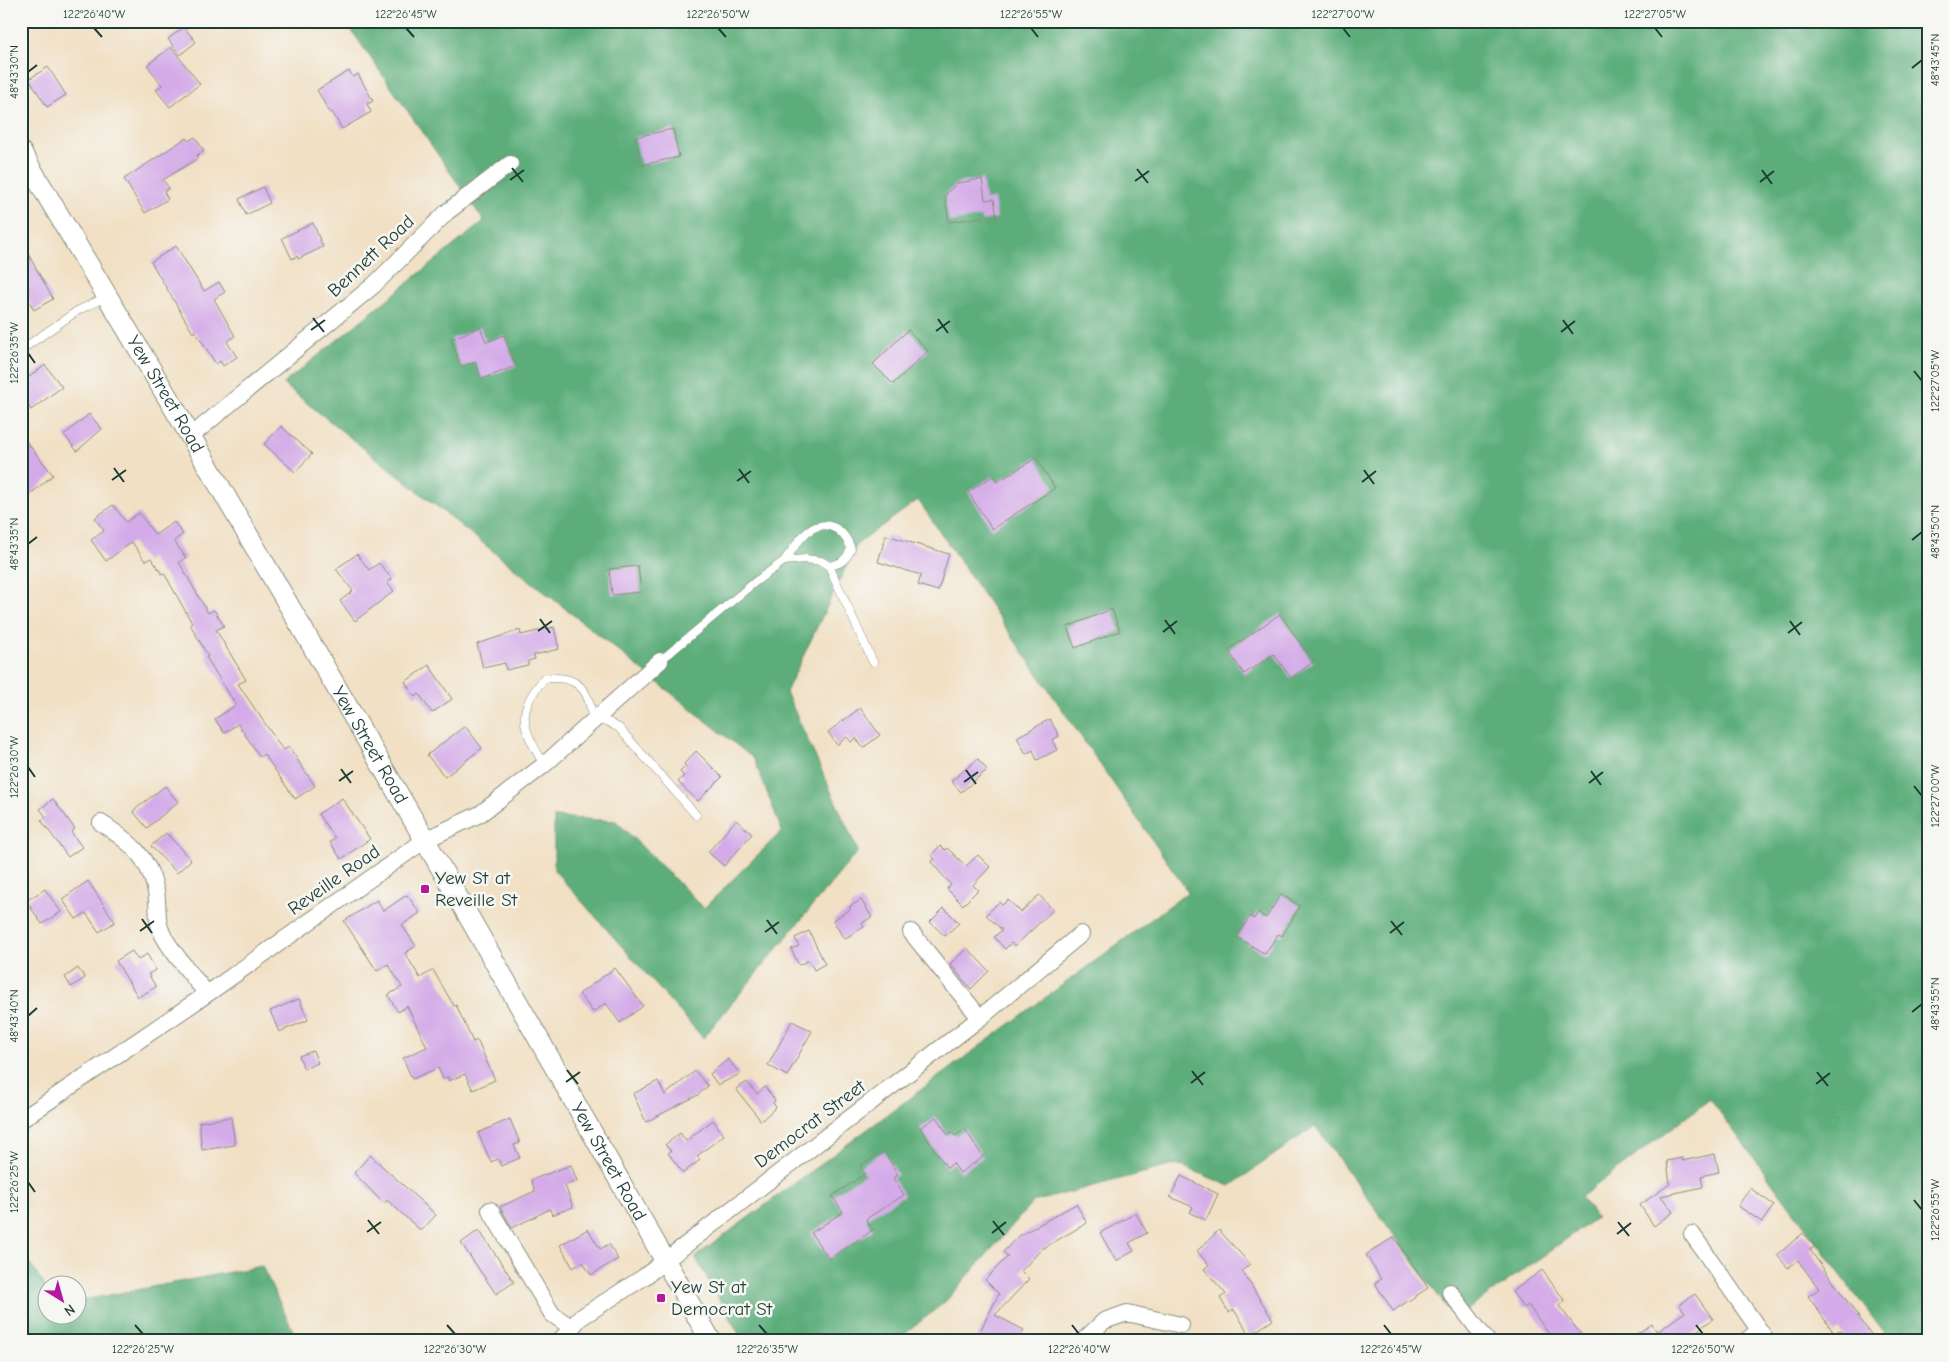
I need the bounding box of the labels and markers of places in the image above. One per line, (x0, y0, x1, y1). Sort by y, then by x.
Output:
place label: Yew St at Reveille St (435, 867, 518, 911)
marker: Yew St at Reveille St (419, 883, 431, 895)
place label: Yew St at Democrat St (671, 1276, 773, 1320)
marker: Yew St at Democrat St (655, 1292, 667, 1304)

